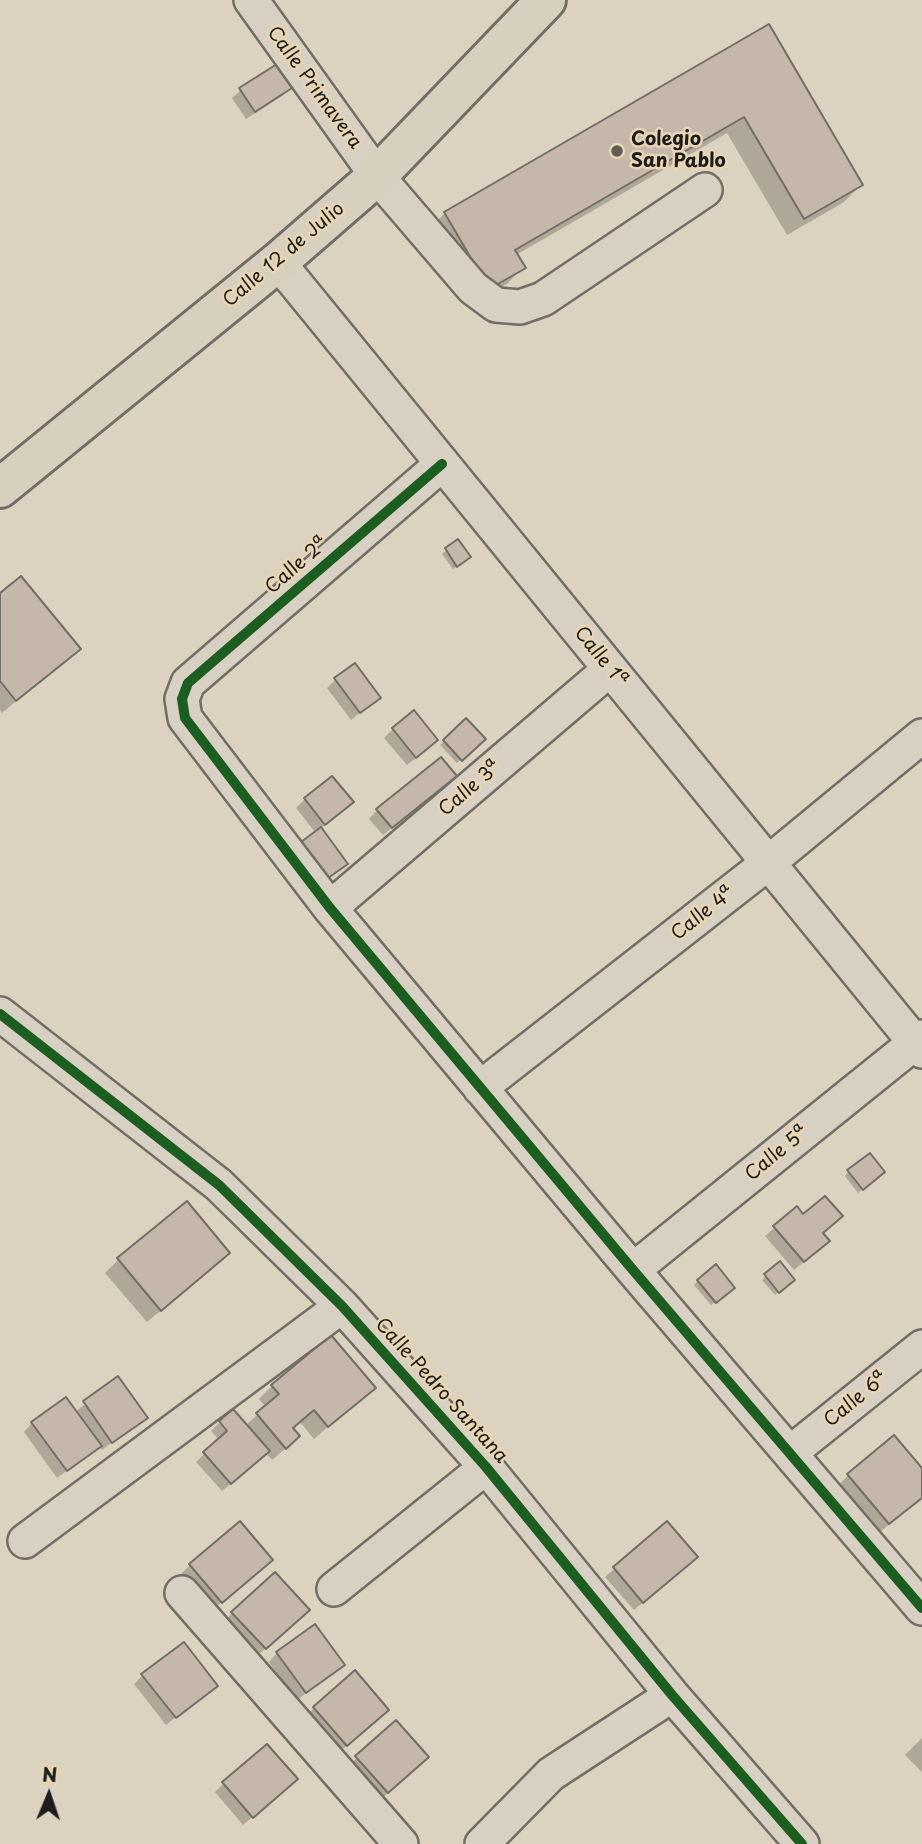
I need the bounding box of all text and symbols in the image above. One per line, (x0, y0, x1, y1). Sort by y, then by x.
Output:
street label: Calle Primavera (262, 22, 366, 154)
place label: Colegio San Pablo (631, 129, 726, 173)
marker: Colegio San Pablo (609, 143, 625, 159)
street label: Calle 12 de Julio (219, 198, 349, 312)
street label: Calle 2ª (261, 533, 333, 599)
street label: Calle 1ª (569, 622, 631, 692)
street label: Calle 3ª (434, 757, 506, 821)
street label: Calle 4ª (667, 882, 739, 946)
street label: Calle 5ª (741, 1122, 813, 1186)
street label: Calle Pedro Santana (370, 1314, 512, 1468)
street label: Calle 6ª (820, 1368, 892, 1432)
north arrow (14, 1760, 84, 1830)
text: N (42, 1760, 58, 1788)

